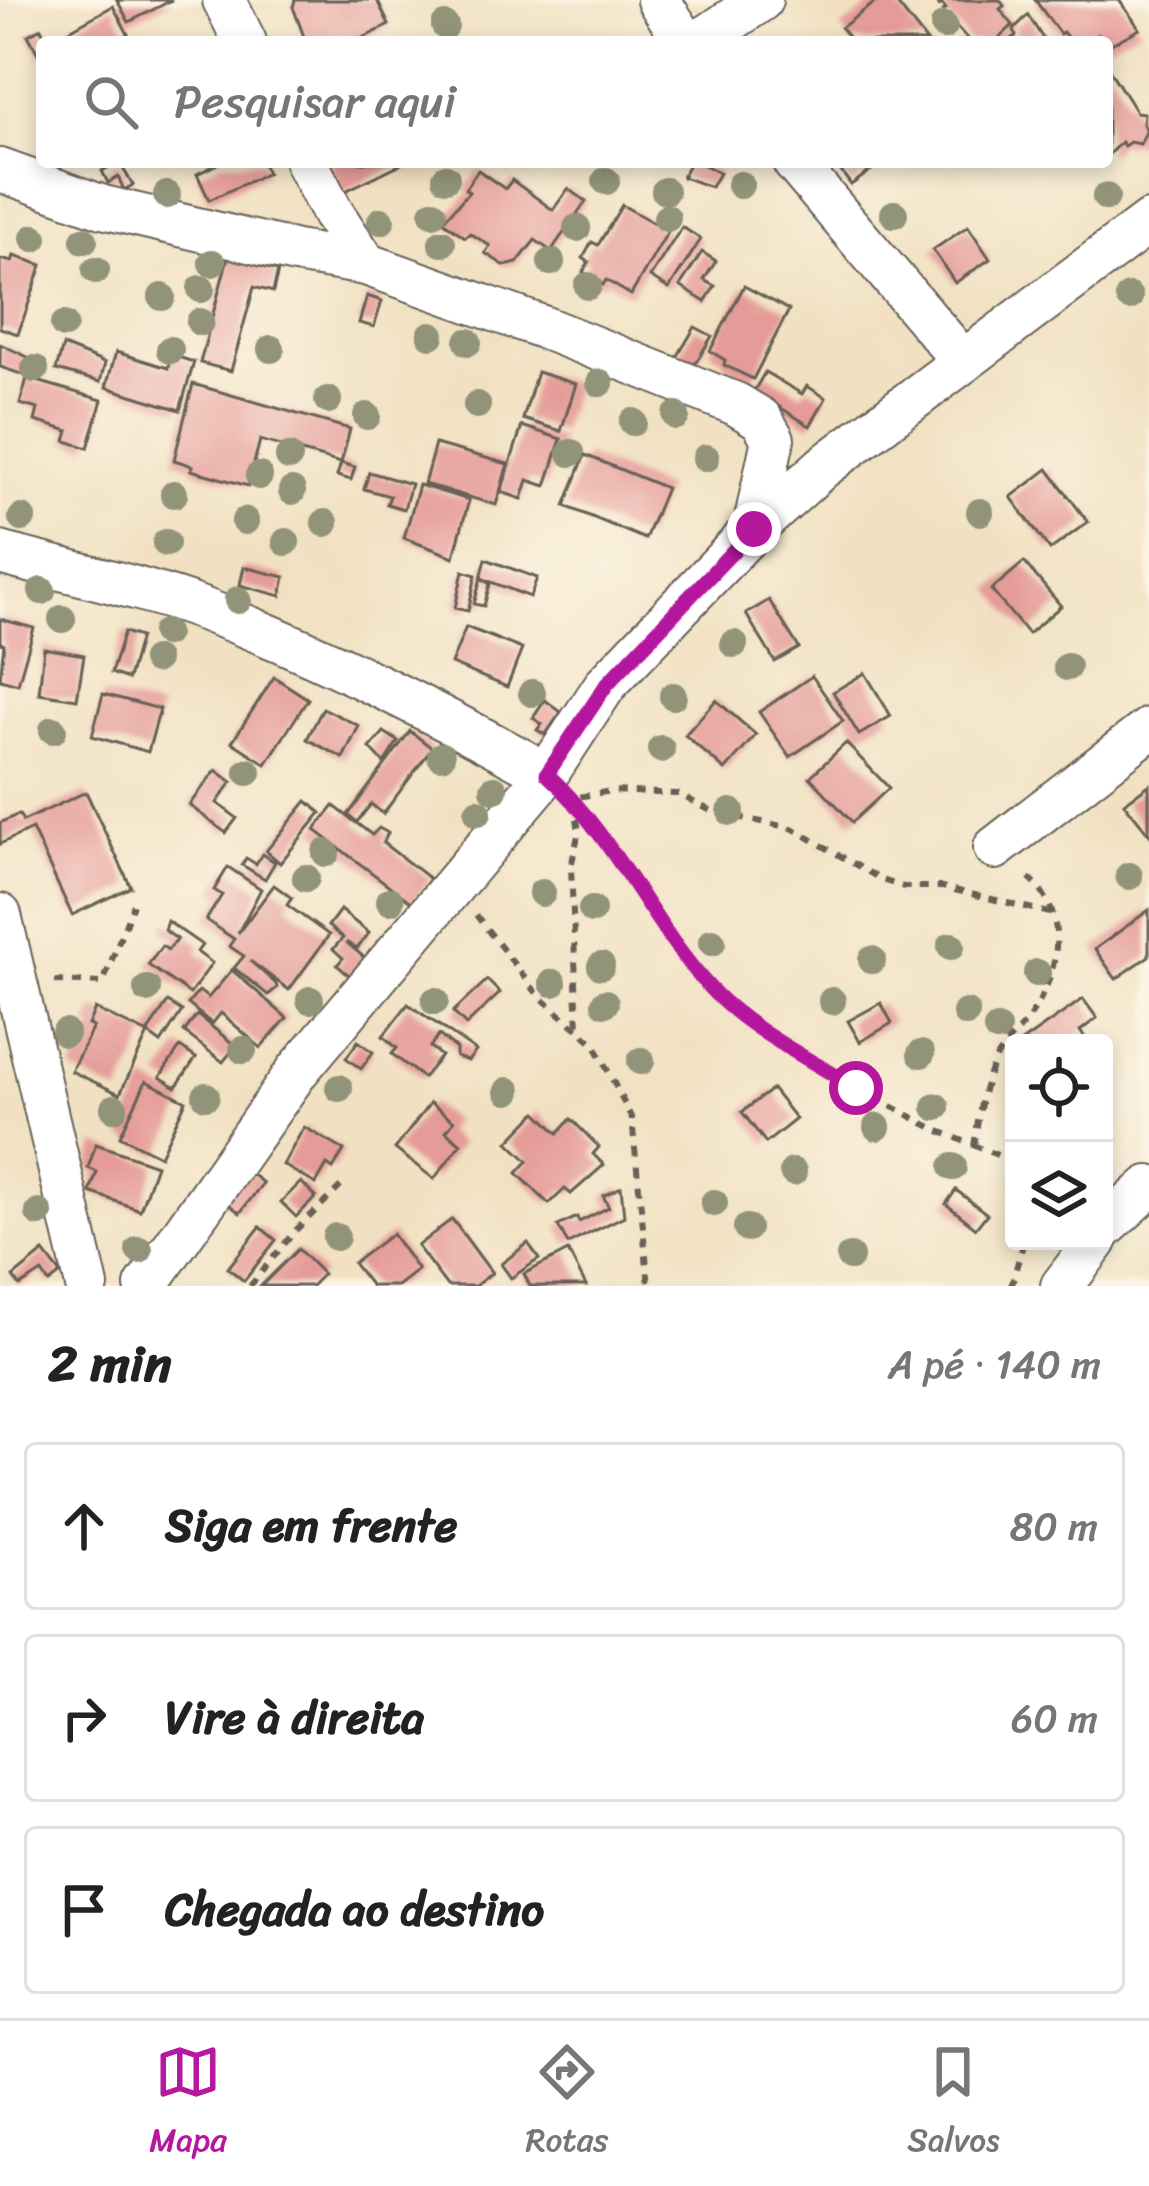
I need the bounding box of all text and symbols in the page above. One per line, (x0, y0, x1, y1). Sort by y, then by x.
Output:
search box (36, 36, 1113, 168)
text: Pesquisar aqui (174, 62, 456, 142)
icon: search (78, 69, 144, 135)
route end (727, 502, 781, 556)
map controls (1005, 1034, 1113, 1250)
button: locate (1005, 1034, 1113, 1142)
route start (829, 1061, 883, 1115)
button: layers (1005, 1142, 1113, 1250)
text: 2 min (48, 1319, 171, 1409)
text: A pé · 140 m (888, 1330, 1101, 1399)
text: Siga em frente (165, 1486, 457, 1566)
text: 80 m (1010, 1492, 1098, 1561)
icon: ahead (51, 1493, 117, 1559)
text: Vire à direita (165, 1678, 424, 1758)
text: 60 m (1011, 1684, 1098, 1753)
icon: right (51, 1685, 117, 1751)
text: Chegada ao destino (165, 1870, 544, 1950)
icon: arrive (51, 1877, 117, 1943)
tab: Mapa (149, 2039, 227, 2169)
tab: Rotas (526, 2039, 609, 2169)
tab: Salvos (907, 2039, 1000, 2169)

